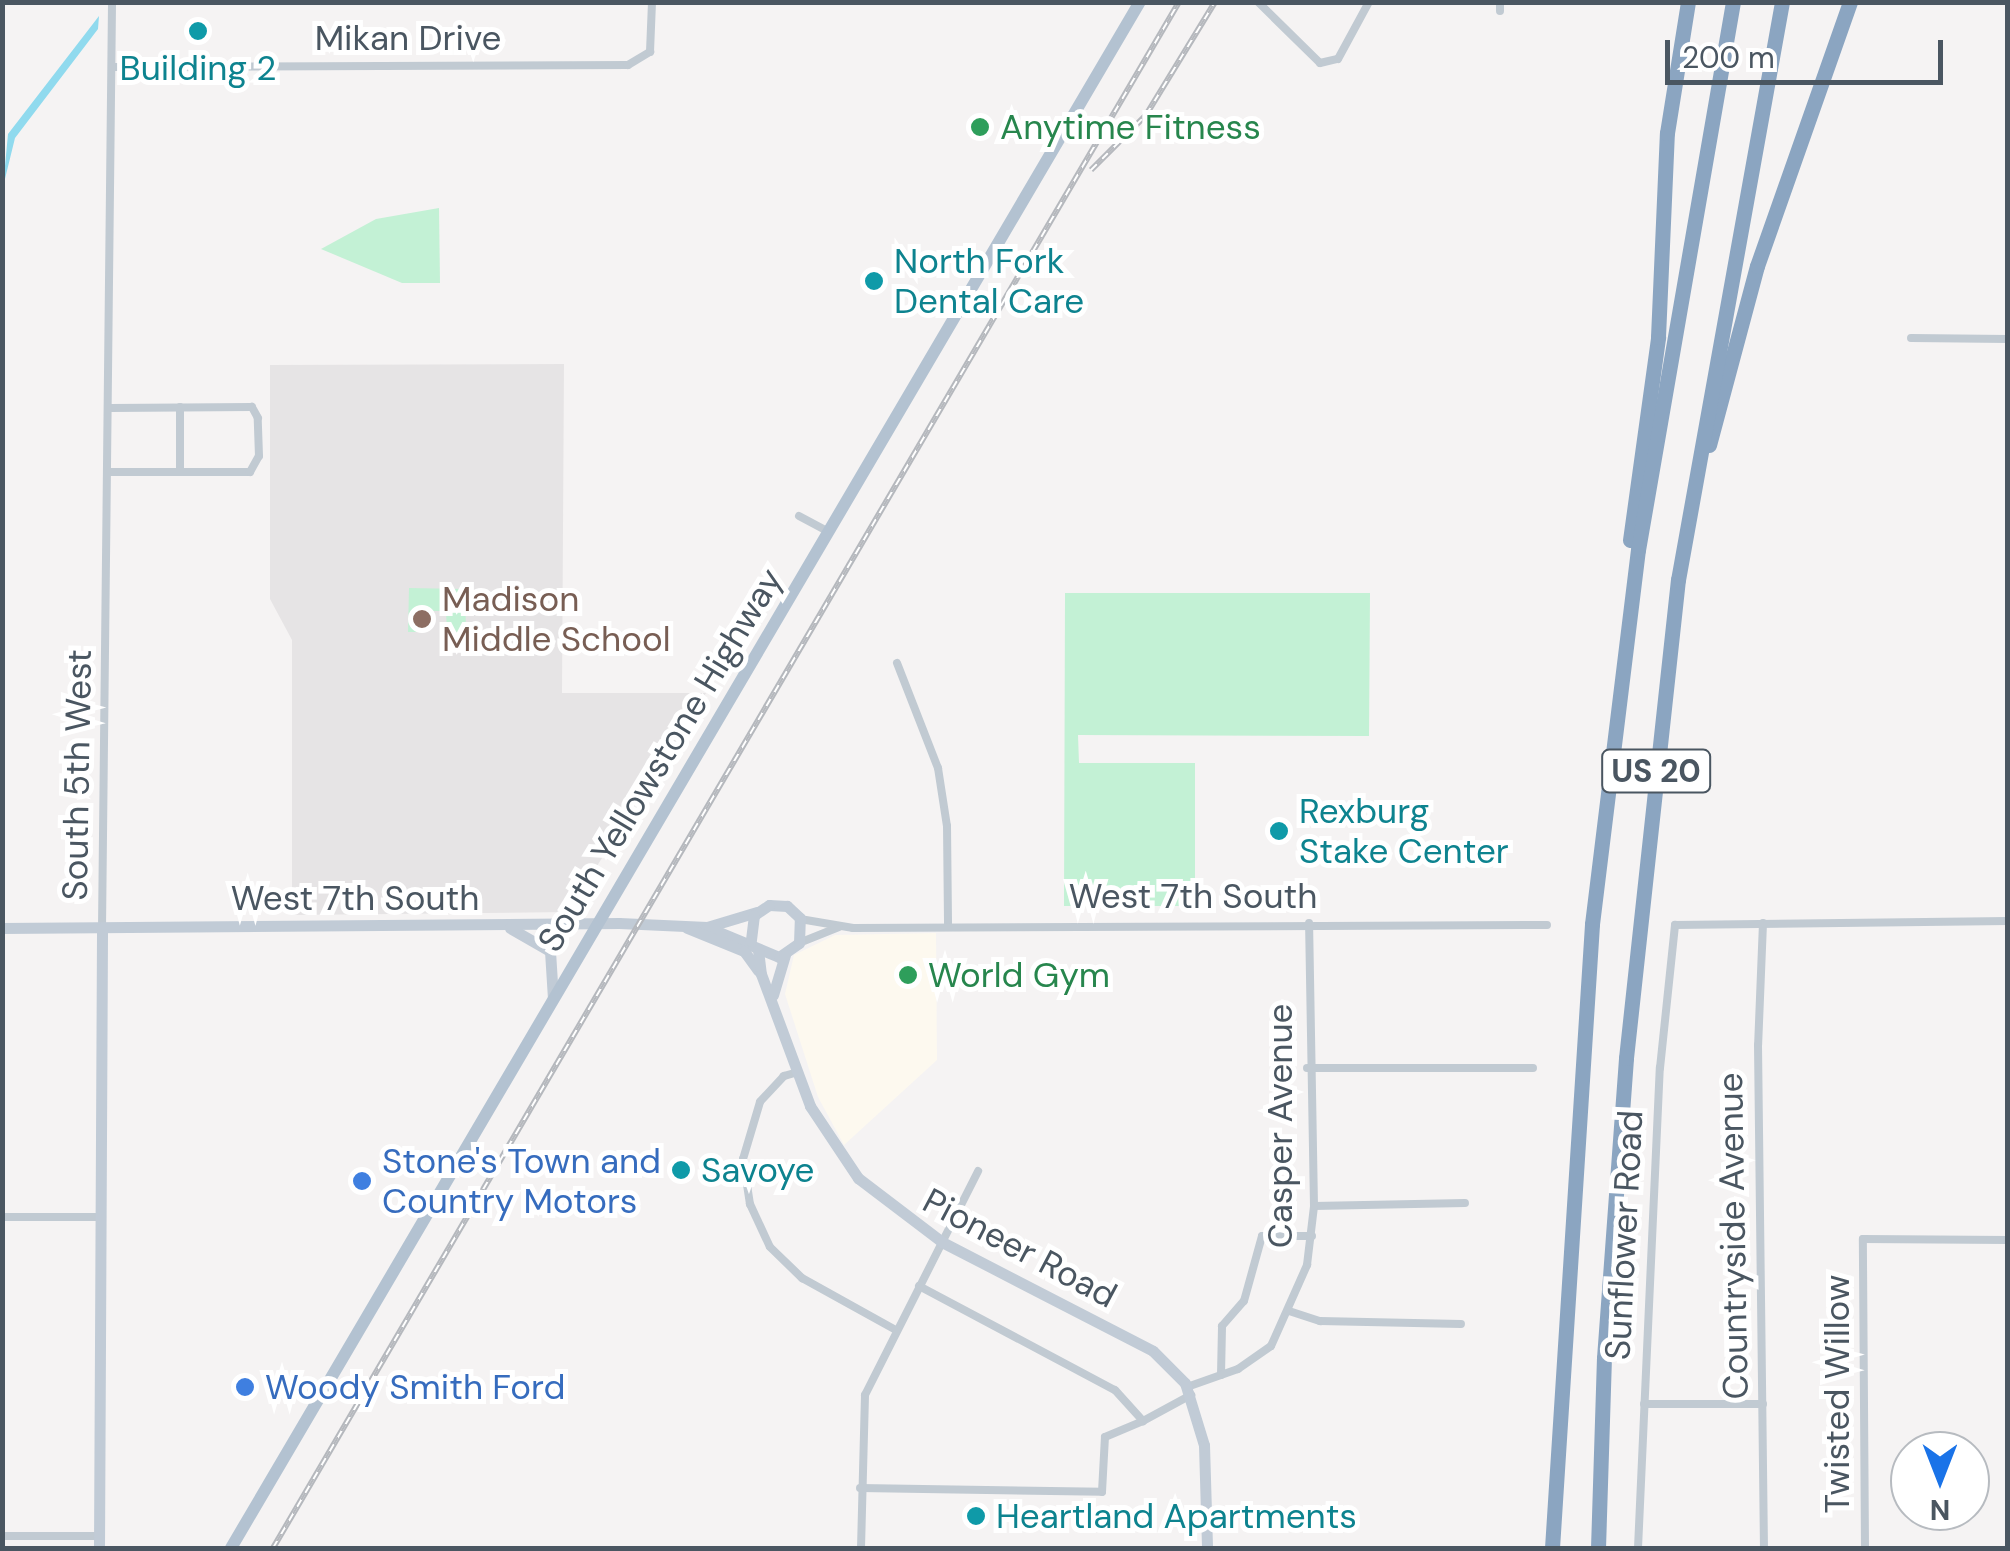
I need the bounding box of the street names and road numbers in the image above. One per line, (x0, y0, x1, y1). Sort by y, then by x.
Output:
street label: Mikan Drive (315, 17, 501, 59)
street label: South Yellowstone Highway (529, 561, 791, 959)
street label: South 5th West (54, 649, 100, 901)
road number: US 20 (1601, 744, 1711, 798)
street label: West 7th South (1069, 875, 1317, 917)
street label: West 7th South (231, 877, 479, 919)
street label: Casper Avenue (1259, 1004, 1301, 1248)
street label: Countryside Avenue (1709, 1072, 1757, 1400)
street label: Sunflower Road (1596, 1109, 1652, 1361)
street label: Pioneer Road (916, 1179, 1124, 1317)
street label: Twisted Willow (1816, 1275, 1858, 1513)

